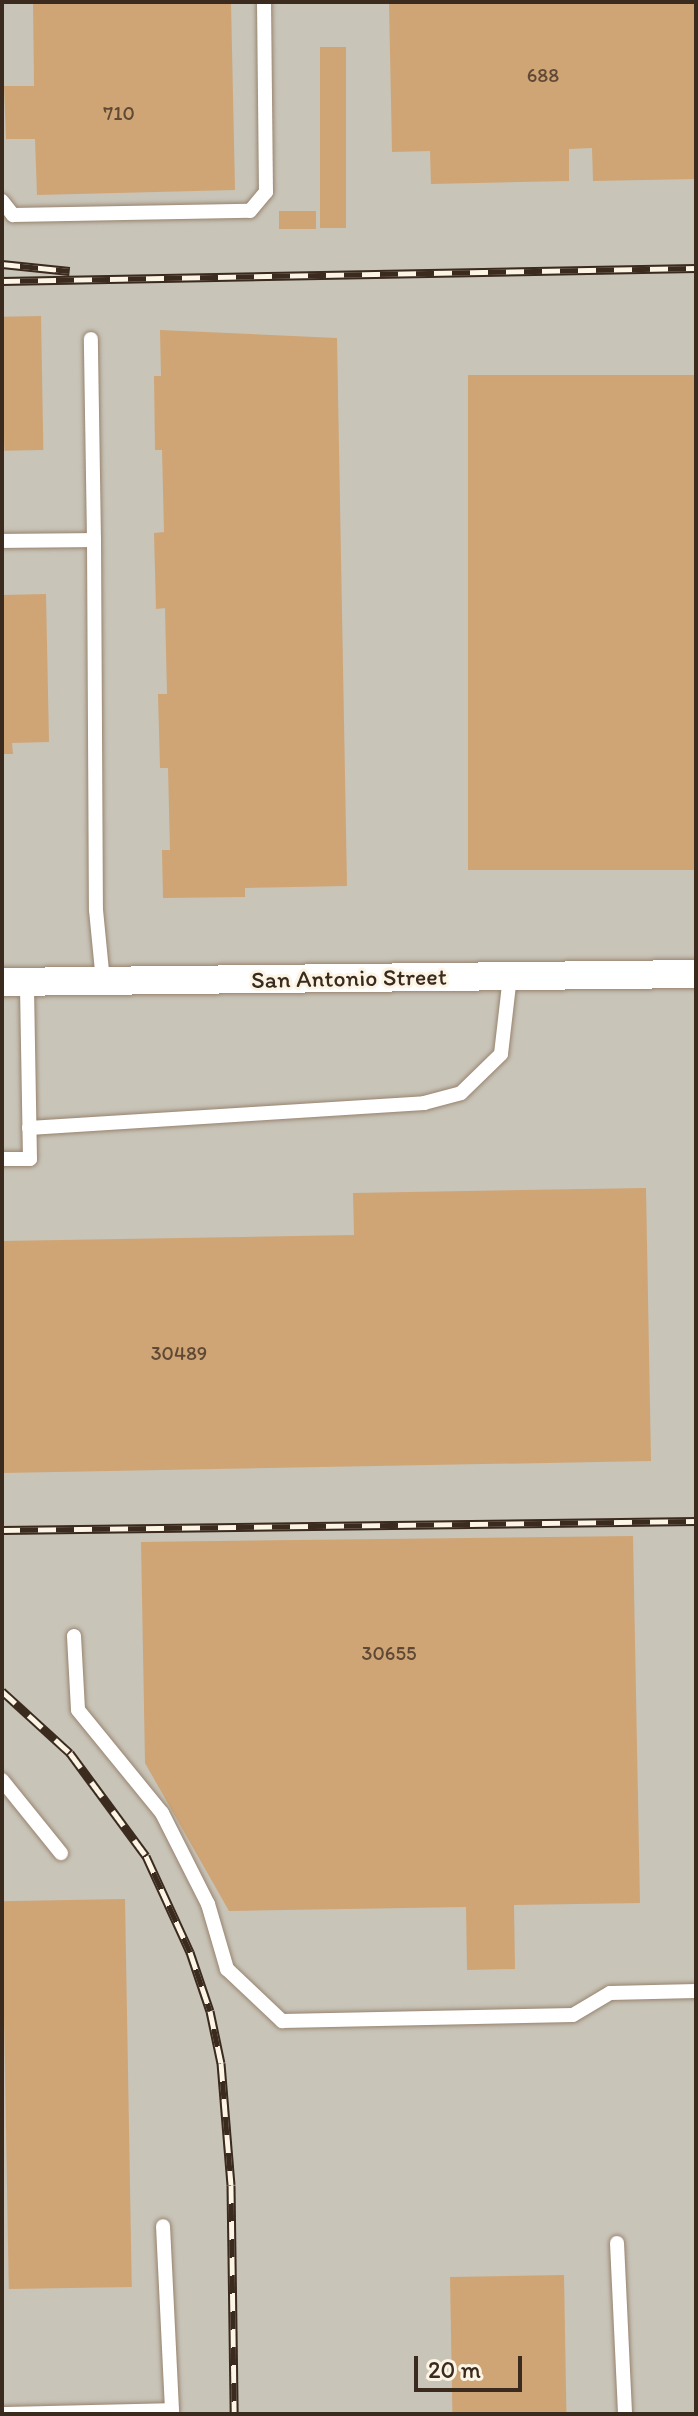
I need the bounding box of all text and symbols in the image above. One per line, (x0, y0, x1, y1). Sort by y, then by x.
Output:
house number: 688 (527, 63, 559, 87)
house number: 710 (103, 101, 135, 125)
street label: San Antonio Street (251, 962, 447, 994)
house number: 30489 (151, 1341, 207, 1365)
house number: 30655 (362, 1641, 416, 1665)
scale bar (418, 2340, 526, 2390)
text: 20 m (428, 2355, 481, 2384)

